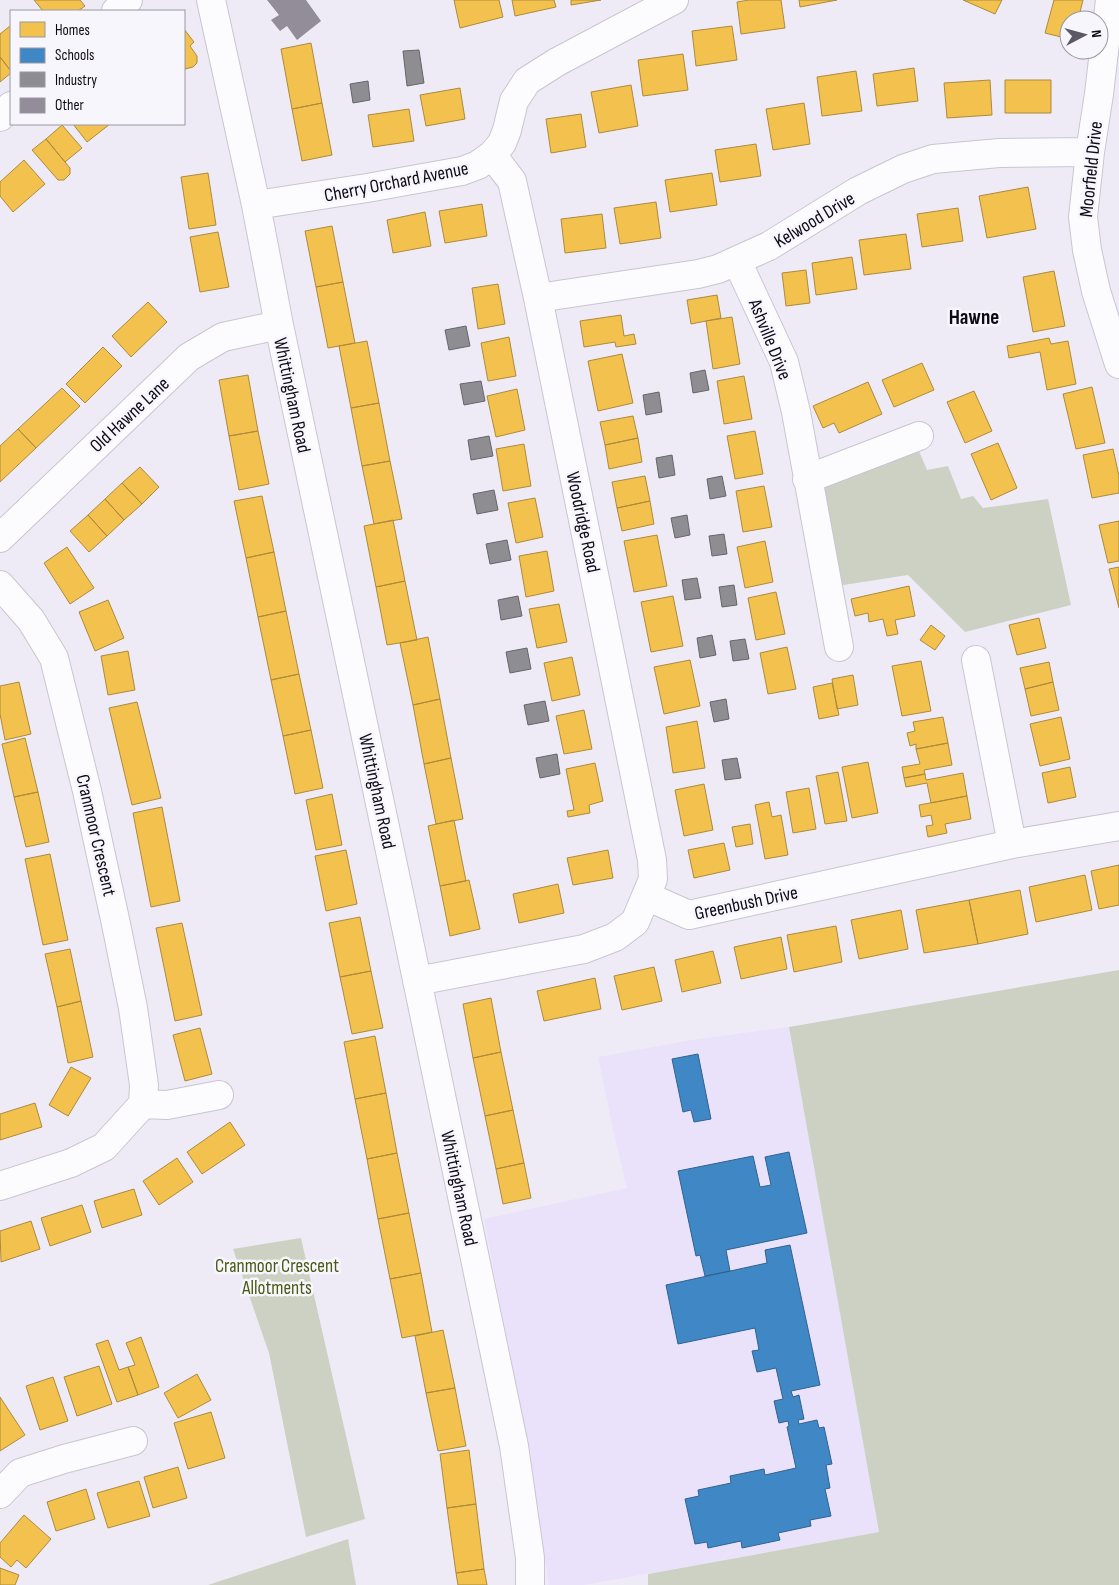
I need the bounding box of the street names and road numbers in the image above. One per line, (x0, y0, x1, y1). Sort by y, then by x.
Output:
street label: Moorfield Drive (1075, 120, 1108, 218)
street label: Cherry Orchard Avenue (322, 157, 470, 208)
street label: Kelwood Drive (770, 187, 859, 253)
street label: Ashville Drive (743, 295, 796, 383)
street label: Whittingham Road (268, 336, 315, 455)
street label: Old Hawne Lane (86, 372, 175, 458)
street label: Woodridge Road (561, 470, 604, 575)
street label: Whittingham Road (353, 732, 400, 851)
street label: Cranmoor Crescent (70, 772, 121, 899)
street label: Greenbush Drive (693, 881, 800, 926)
street label: Whittingham Road (435, 1129, 482, 1248)

